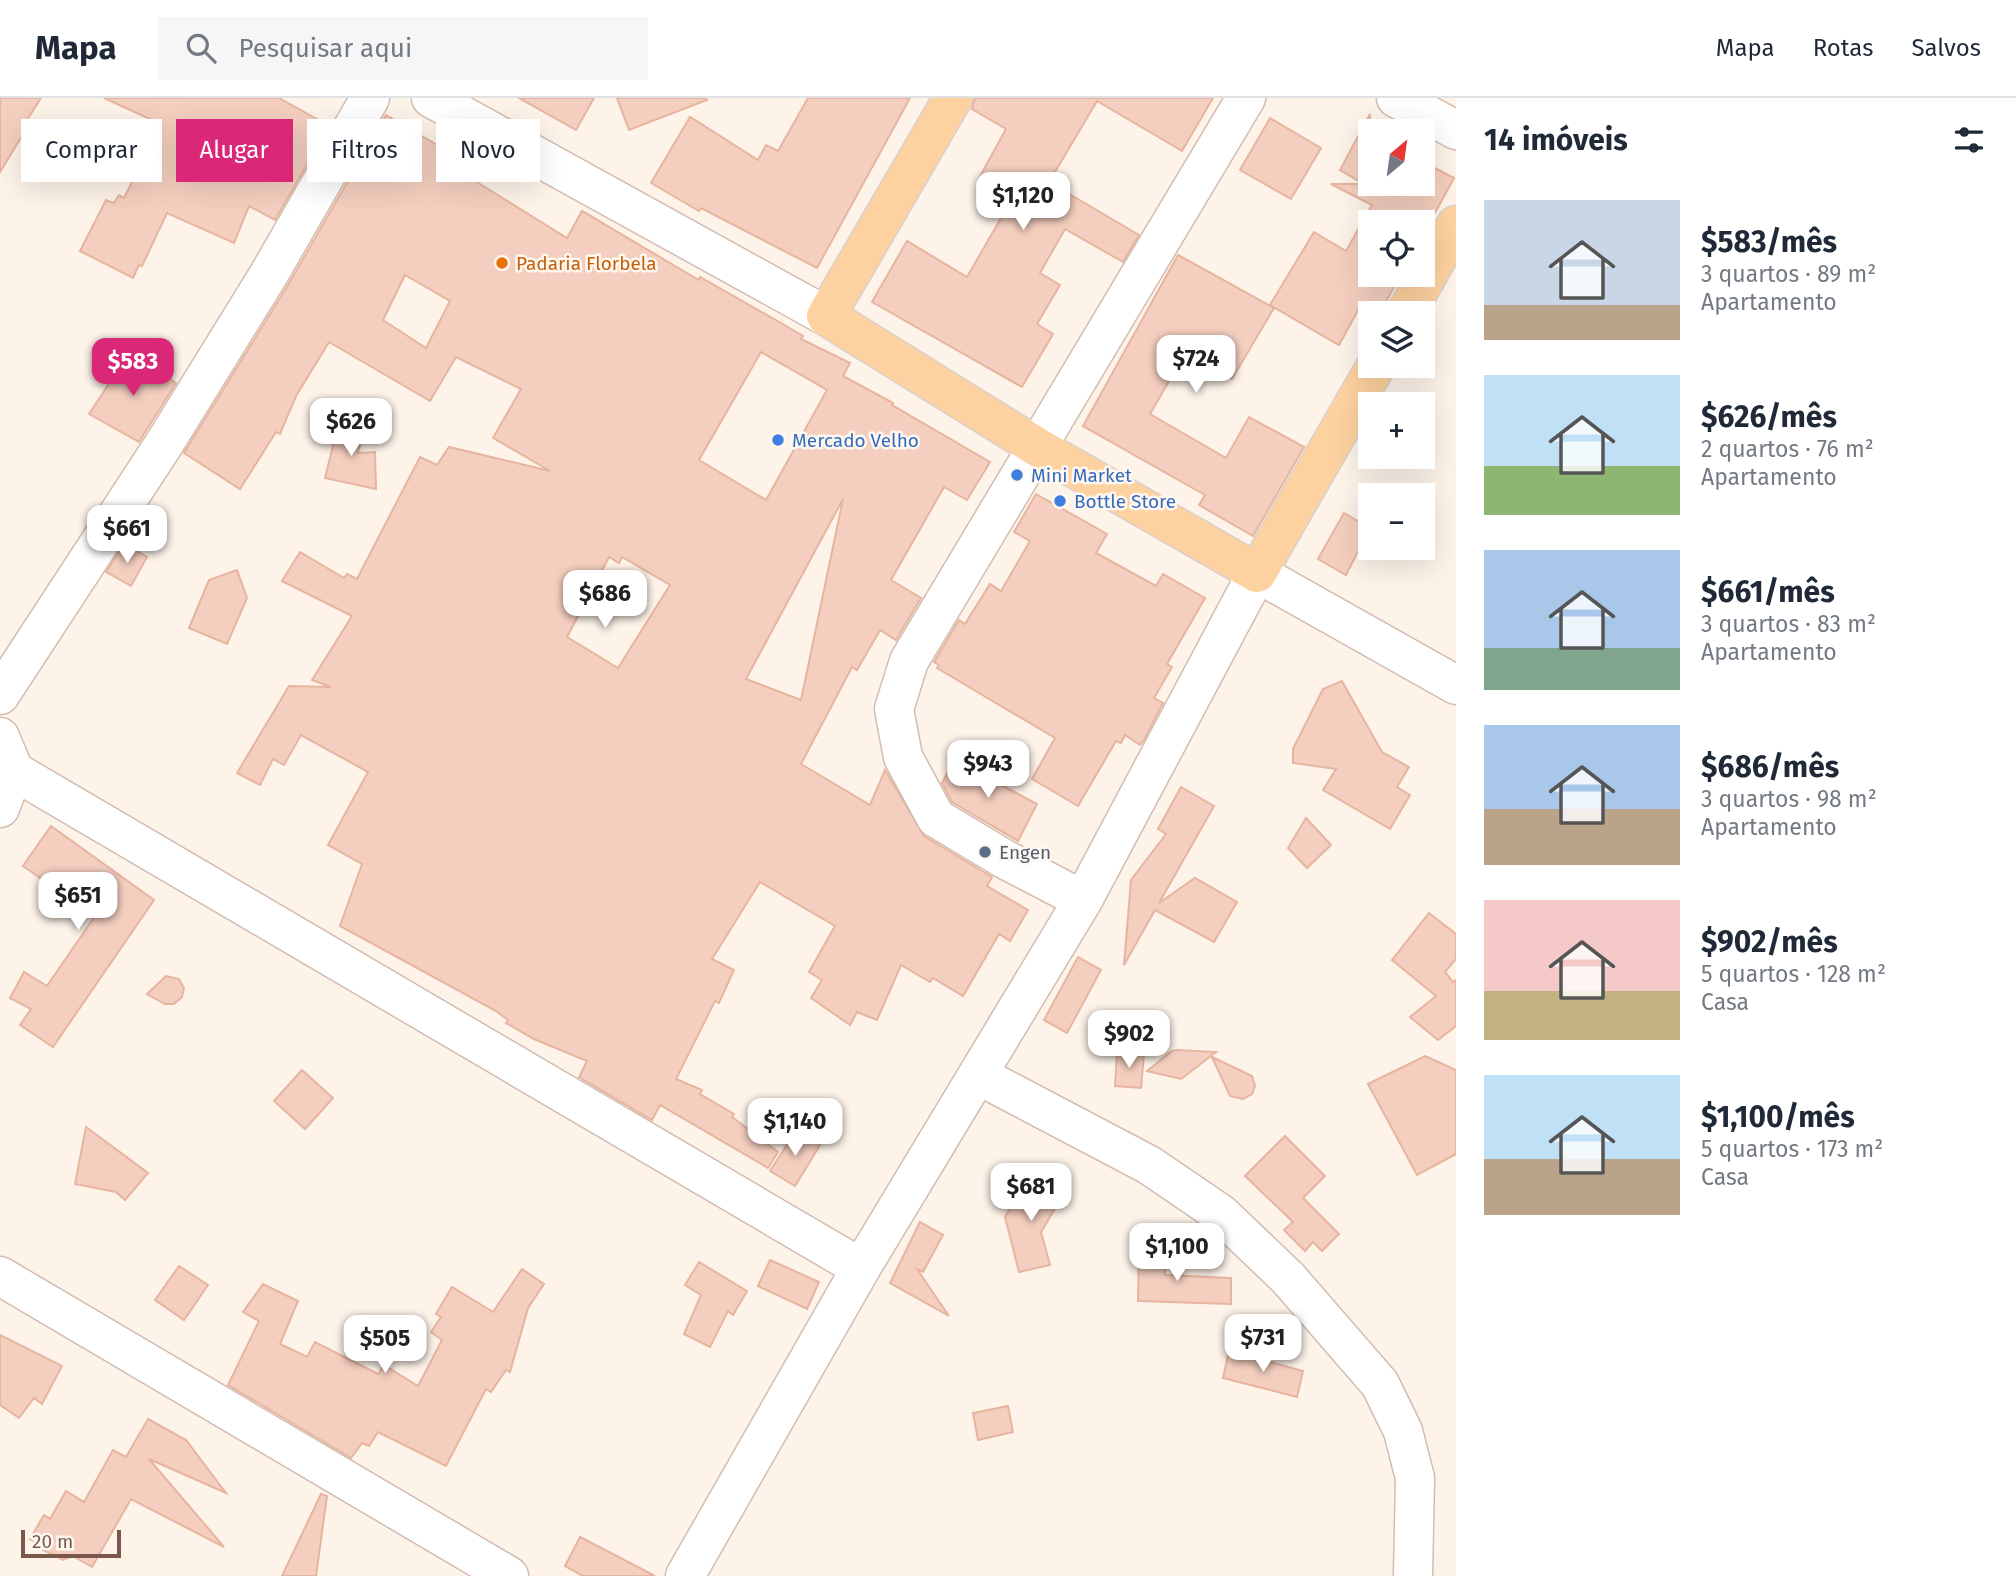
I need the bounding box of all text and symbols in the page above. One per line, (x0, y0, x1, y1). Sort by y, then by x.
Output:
search box (158, 17, 648, 80)
text: Mapa (35, 28, 116, 68)
icon: search (182, 29, 220, 67)
text: Pesquisar aqui (238, 33, 412, 64)
text: Mapa (1716, 34, 1775, 62)
text: Rotas (1813, 34, 1873, 62)
text: Salvos (1911, 34, 1981, 62)
chip: Comprar (21, 119, 162, 182)
chip: Alugar (176, 119, 293, 182)
chip: Filtros (307, 119, 422, 182)
chip: Novo (436, 119, 540, 182)
north arrow (1358, 119, 1435, 196)
map controls (1358, 119, 1435, 560)
icon: filters (1950, 121, 1988, 159)
text: 14 imóveis (1484, 122, 1628, 158)
pin: $1,120 (966, 172, 1080, 232)
text: $1,120 (992, 181, 1054, 209)
button: locate (1358, 210, 1435, 287)
text: $583/mês (1701, 224, 1837, 260)
icon: home (1540, 228, 1624, 312)
place label: Padaria Florbela (516, 252, 657, 275)
marker: Padaria Florbela (494, 255, 510, 271)
text: 3 quartos · 89 m² (1701, 260, 1876, 288)
text: Apartamento (1701, 288, 1837, 316)
button: layers (1358, 301, 1435, 378)
pin: $724 (1155, 336, 1237, 395)
pin: $583 (92, 338, 174, 398)
text: $724 (1173, 344, 1219, 372)
text: $583 (108, 347, 158, 375)
button: + (1358, 392, 1435, 469)
pin: $626 (310, 398, 392, 458)
text: $626/mês (1701, 399, 1837, 435)
icon: home (1540, 403, 1624, 487)
text: $626 (326, 407, 376, 435)
place label: Mercado Velho (792, 429, 919, 452)
marker: Mercado Velho (770, 432, 786, 448)
text: 2 quartos · 76 m² (1701, 435, 1874, 463)
text: Apartamento (1701, 463, 1837, 491)
place label: Mini Market (1031, 464, 1132, 487)
marker: Mini Market (1009, 467, 1025, 483)
button: − (1358, 483, 1435, 560)
place label: Bottle Store (1074, 490, 1176, 513)
marker: Bottle Store (1052, 493, 1068, 509)
pin: $661 (86, 505, 168, 565)
text: $661 (103, 514, 151, 542)
pin: $686 (564, 570, 646, 630)
text: $661/mês (1701, 574, 1835, 610)
icon: home (1540, 578, 1624, 662)
text: $686 (579, 579, 631, 607)
text: 3 quartos · 83 m² (1701, 610, 1876, 638)
text: Apartamento (1701, 638, 1837, 666)
pin: $943 (947, 740, 1029, 800)
text: $943 (963, 749, 1013, 777)
text: $686/mês (1701, 749, 1839, 785)
icon: home (1540, 753, 1624, 837)
text: 3 quartos · 98 m² (1701, 785, 1877, 813)
text: Apartamento (1701, 813, 1837, 841)
place label: Engen (999, 841, 1051, 864)
marker: Engen (977, 844, 993, 860)
pin: $651 (37, 872, 119, 932)
text: $651 (54, 881, 102, 909)
text: $902/mês (1701, 924, 1838, 960)
icon: home (1540, 928, 1624, 1012)
text: 5 quartos · 128 m² (1701, 960, 1886, 988)
text: Casa (1701, 988, 1749, 1016)
pin: $902 (1088, 1010, 1170, 1070)
text: $902 (1104, 1019, 1154, 1047)
pin: $1,140 (738, 1098, 852, 1158)
text: $1,100/mês (1701, 1099, 1855, 1135)
icon: home (1540, 1103, 1624, 1187)
text: $1,140 (764, 1107, 826, 1135)
text: 5 quartos · 173 m² (1701, 1135, 1883, 1163)
text: Casa (1701, 1163, 1749, 1191)
pin: $681 (990, 1164, 1072, 1223)
text: $681 (1007, 1172, 1055, 1200)
pin: $1,100 (1120, 1224, 1234, 1283)
text: $1,100 (1145, 1232, 1209, 1260)
pin: $731 (1222, 1314, 1304, 1374)
pin: $505 (344, 1316, 426, 1375)
text: $731 (1241, 1323, 1285, 1351)
text: $505 (360, 1324, 410, 1352)
scale bar (21, 1527, 121, 1559)
text: 20 m (32, 1530, 73, 1553)

